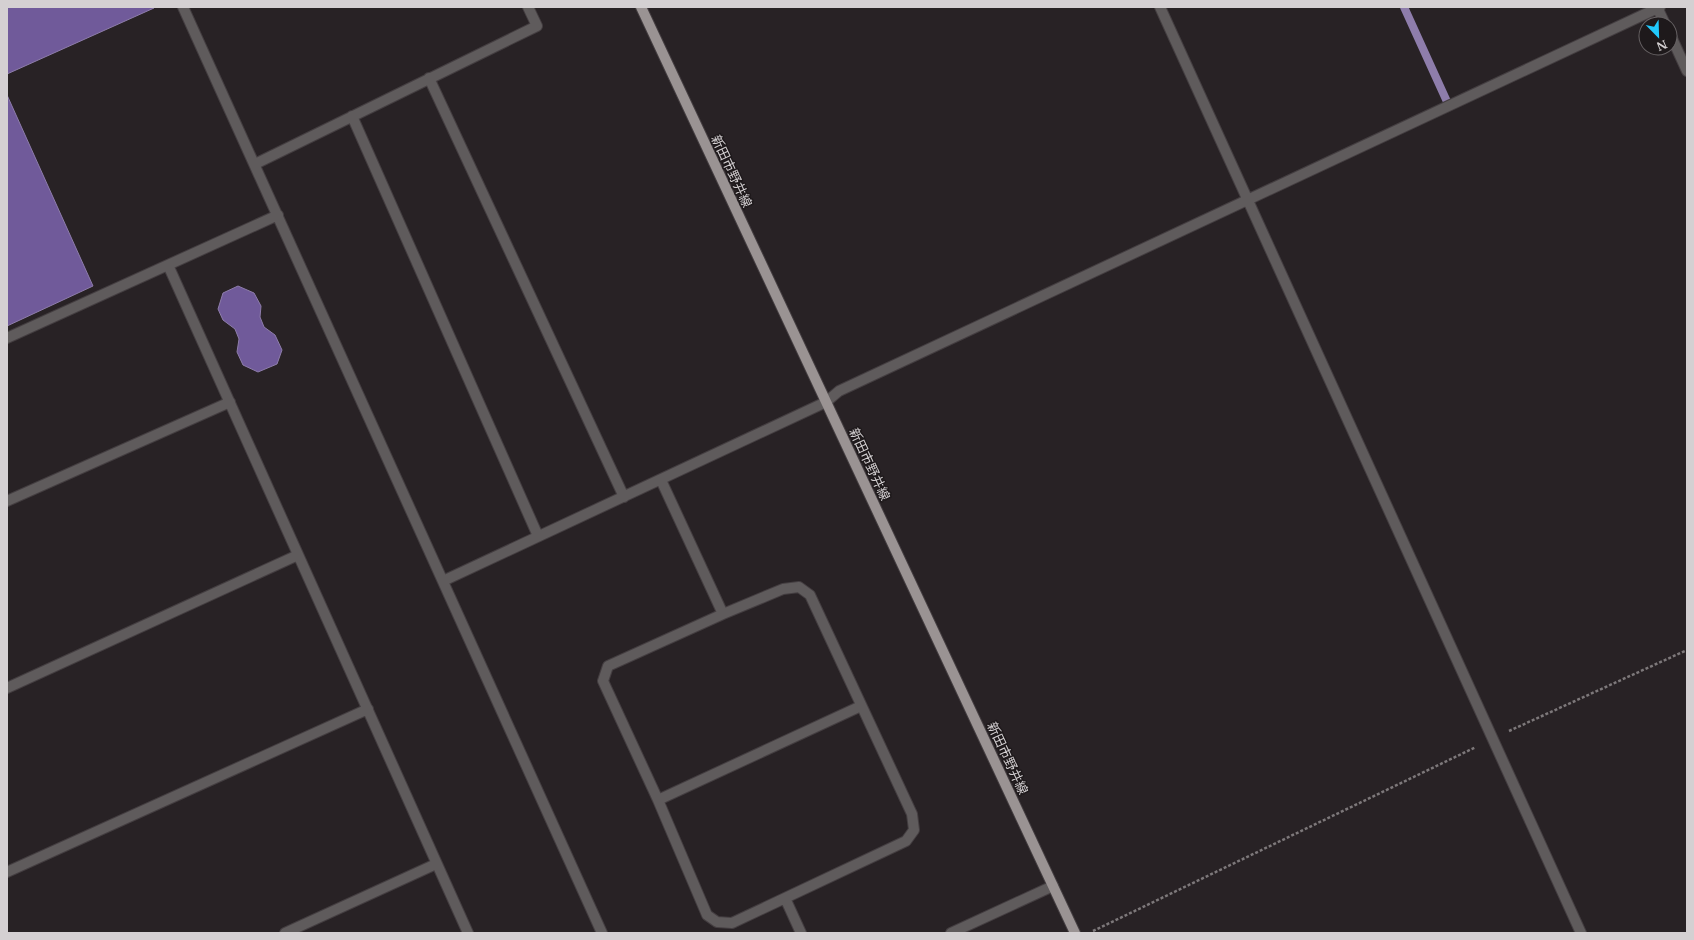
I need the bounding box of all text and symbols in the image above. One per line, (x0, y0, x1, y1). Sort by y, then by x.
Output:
north arrow (1638, 16, 1678, 56)
text: N (1654, 37, 1669, 54)
street label: 新田市野井線 (707, 132, 756, 210)
street label: 新田市野井線 (845, 425, 894, 503)
street label: 新田市野井線 (983, 719, 1032, 797)

